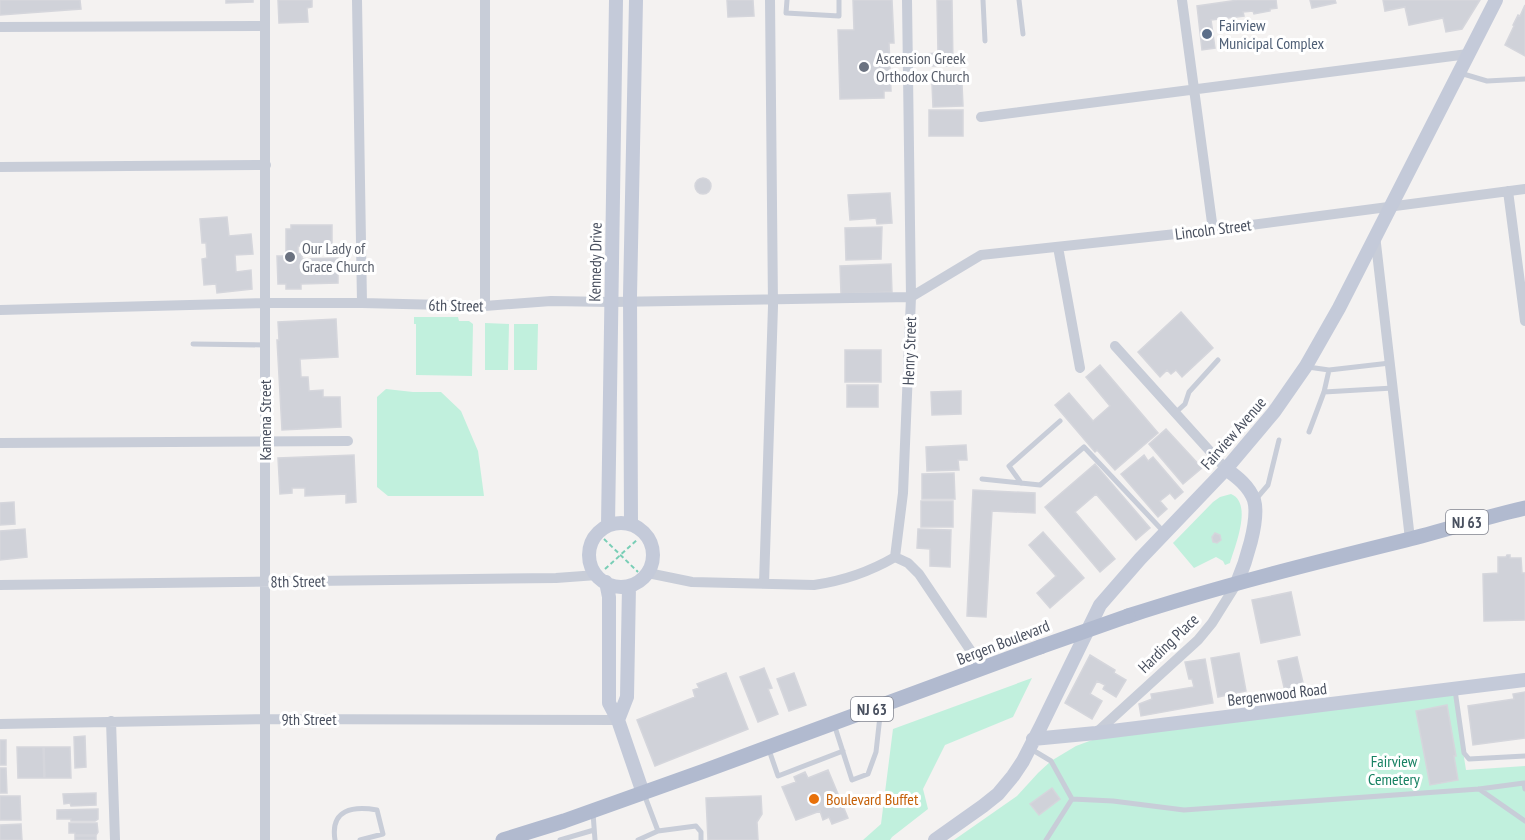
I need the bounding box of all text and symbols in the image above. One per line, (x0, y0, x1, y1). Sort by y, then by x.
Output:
place label: Fairview Municipal Complex (1219, 15, 1324, 53)
marker: Fairview Municipal Complex (1200, 27, 1214, 41)
place label: Ascension Greek Orthodox Church (876, 48, 969, 86)
marker: Ascension Greek Orthodox Church (857, 60, 871, 74)
street label: Lincoln Street (1174, 214, 1253, 244)
street label: Kennedy Drive (584, 222, 606, 302)
place label: Our Lady of Grace Church (302, 238, 375, 276)
marker: Our Lady of Grace Church (283, 250, 297, 264)
street label: 6th Street (428, 295, 484, 315)
street label: Henry Street (898, 316, 920, 386)
street label: Kamena Street (255, 379, 275, 460)
street label: Fairview Avenue (1196, 393, 1270, 473)
road number: NJ 63 (1446, 510, 1488, 534)
street label: 8th Street (270, 571, 326, 591)
street label: Harding Place (1134, 609, 1202, 677)
street label: Bergen Boulevard (954, 615, 1052, 669)
street label: Bergenwood Road (1226, 678, 1328, 710)
road number: NJ 63 (851, 697, 893, 721)
street label: 9th Street (281, 709, 337, 729)
park label: Fairview Cemetery (1368, 751, 1420, 789)
place label: Boulevard Buffet (826, 789, 919, 809)
marker: Boulevard Buffet (807, 792, 821, 806)

